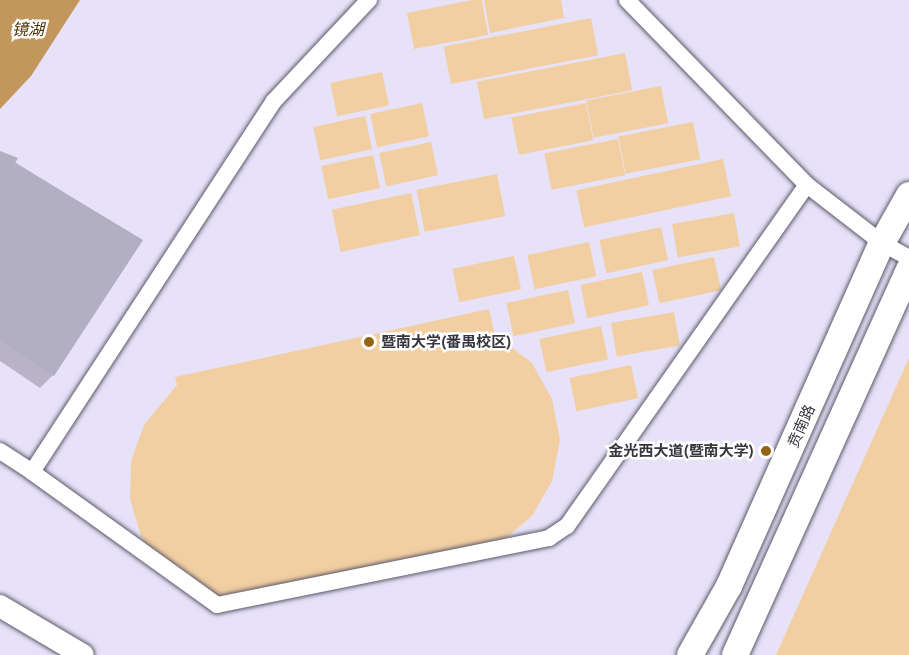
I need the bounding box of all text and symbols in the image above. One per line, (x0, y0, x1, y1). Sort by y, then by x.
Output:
water label: 镜湖 (12, 19, 44, 39)
place label: 暨南大学(番禺校区) (381, 333, 511, 351)
marker: 暨南大学(番禺校区) (362, 335, 376, 349)
street label: 贲南路 (784, 402, 818, 450)
place label: 金光西大道(暨南大学) (609, 442, 754, 460)
marker: 金光西大道(暨南大学) (759, 444, 773, 458)

